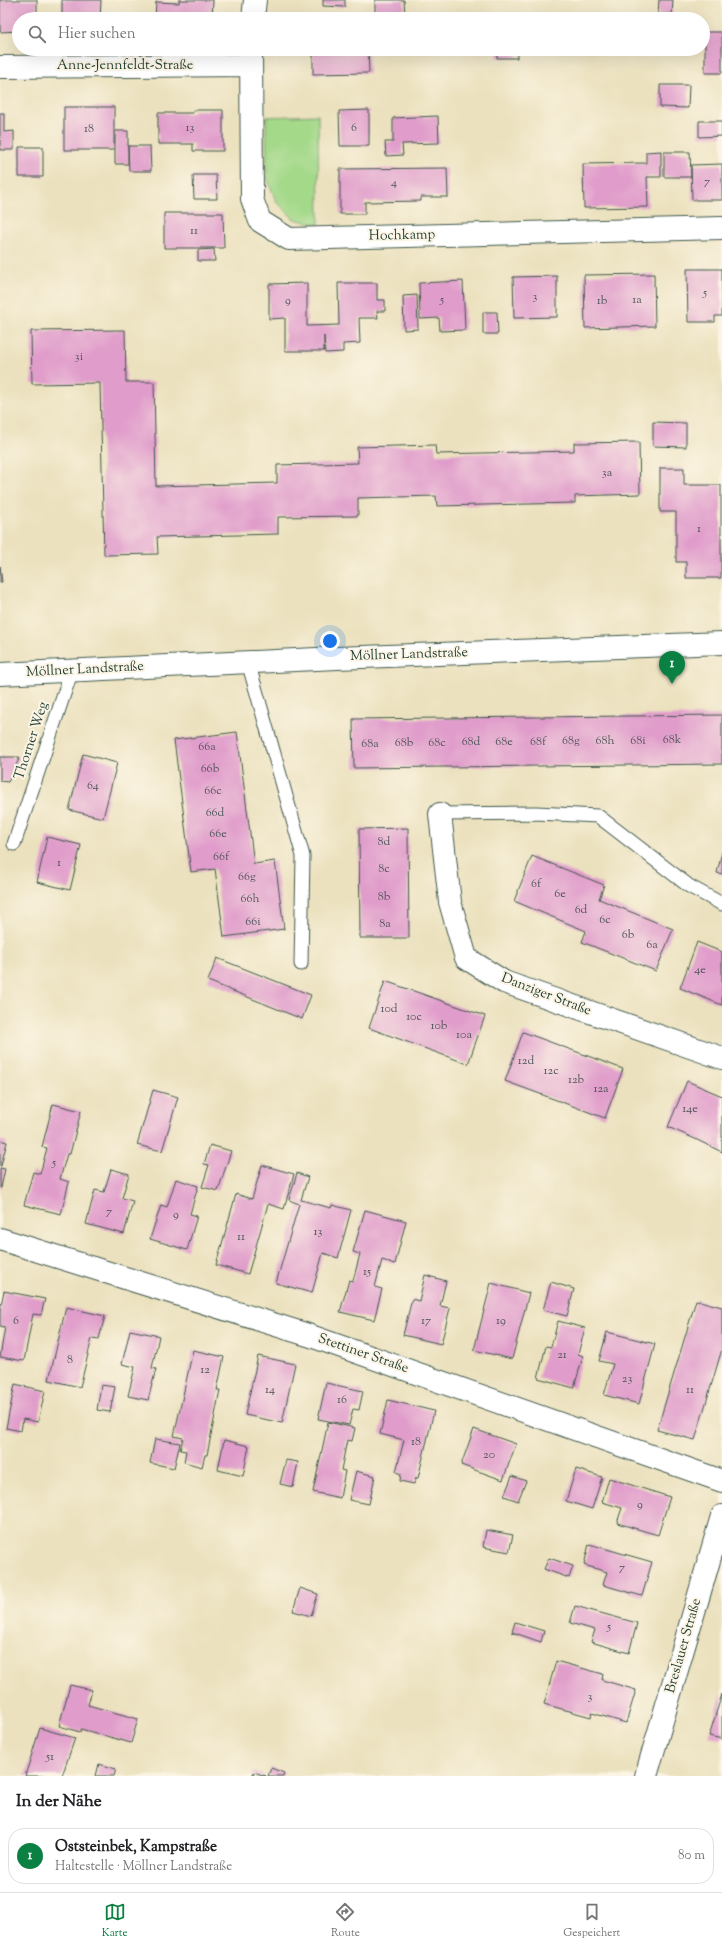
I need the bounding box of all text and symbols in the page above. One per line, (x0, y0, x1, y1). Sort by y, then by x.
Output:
search box (12, 12, 710, 56)
icon: search (26, 23, 48, 45)
text: Hier suchen (58, 24, 136, 45)
street label: Anne-Jennfeldt-Straße (57, 56, 193, 76)
house number: 13 (186, 119, 195, 137)
house number: 6 (351, 119, 357, 137)
house number: 18 (84, 120, 94, 138)
house number: 7 (704, 173, 710, 191)
house number: 4 (391, 174, 397, 192)
house number: 11 (190, 222, 198, 240)
street label: Hochkamp (369, 225, 436, 247)
house number: 5 (702, 284, 707, 302)
house number: 3 (533, 288, 538, 306)
house number: 5 (439, 291, 444, 309)
house number: 1a (632, 291, 642, 309)
house number: 9 (285, 292, 291, 310)
house number: 1b (597, 292, 608, 310)
house number: 3i (75, 348, 84, 366)
house number: 3a (602, 464, 613, 482)
house number: 1 (697, 520, 701, 538)
your location (320, 631, 340, 651)
street label: Möllner Landstraße (350, 643, 468, 667)
pin: 1 (659, 651, 685, 684)
street label: Möllner Landstraße (26, 657, 144, 683)
street label: Thorner Weg (10, 699, 54, 783)
house number: 68k (663, 731, 682, 749)
house number: 68g (562, 732, 580, 750)
house number: 68h (595, 732, 615, 750)
house number: 68i (630, 732, 646, 750)
house number: 68d (462, 733, 481, 751)
house number: 68e (495, 733, 513, 751)
house number: 68f (530, 733, 547, 751)
house number: 68b (395, 734, 414, 752)
house number: 68c (428, 734, 446, 752)
house number: 68a (361, 735, 379, 753)
house number: 66a (198, 738, 216, 756)
house number: 66b (201, 760, 220, 778)
house number: 64 (87, 777, 99, 795)
house number: 66c (204, 782, 222, 800)
house number: 66d (206, 804, 225, 822)
house number: 66e (209, 825, 227, 843)
house number: 8d (378, 833, 391, 851)
house number: 66f (213, 848, 230, 866)
house number: 1 (57, 854, 61, 872)
house number: 8c (378, 860, 390, 878)
house number: 66g (238, 868, 256, 886)
house number: 6f (531, 875, 542, 893)
house number: 6e (554, 885, 566, 903)
house number: 8b (378, 888, 391, 906)
house number: 66h (241, 890, 259, 908)
house number: 6d (575, 901, 588, 919)
house number: 6c (599, 911, 611, 929)
house number: 66i (245, 913, 261, 931)
house number: 8a (379, 915, 391, 933)
house number: 6b (622, 926, 635, 944)
house number: 6a (646, 936, 658, 954)
house number: 4e (694, 961, 706, 979)
street label: Danziger Straße (498, 969, 594, 1021)
house number: 10d (380, 1000, 398, 1018)
house number: 10c (406, 1008, 422, 1026)
house number: 10b (431, 1017, 448, 1035)
house number: 10a (456, 1026, 472, 1044)
house number: 12d (518, 1052, 534, 1070)
house number: 12c (543, 1062, 559, 1080)
house number: 12b (568, 1071, 585, 1089)
house number: 12a (593, 1080, 609, 1098)
house number: 14e (682, 1100, 698, 1118)
house number: 5 (51, 1154, 56, 1172)
house number: 7 (106, 1203, 112, 1221)
house number: 9 (173, 1206, 179, 1224)
house number: 13 (314, 1223, 323, 1241)
house number: 11 (237, 1228, 245, 1246)
house number: 15 (363, 1263, 371, 1281)
house number: 6 (13, 1312, 19, 1330)
house number: 17 (421, 1312, 431, 1330)
house number: 19 (496, 1312, 506, 1330)
street label: Stettiner Straße (315, 1329, 411, 1379)
house number: 21 (557, 1346, 567, 1364)
house number: 8 (67, 1351, 73, 1369)
house number: 12 (200, 1361, 210, 1379)
house number: 23 (622, 1370, 632, 1388)
house number: 14 (265, 1381, 275, 1399)
house number: 11 (686, 1381, 694, 1399)
house number: 16 (337, 1391, 347, 1409)
house number: 18 (411, 1433, 421, 1451)
house number: 20 (483, 1446, 495, 1464)
house number: 9 (637, 1496, 643, 1514)
house number: 7 (619, 1559, 625, 1577)
street label: Breslauer Straße (661, 1596, 707, 1696)
house number: 5 (606, 1618, 611, 1636)
house number: 3 (588, 1688, 593, 1706)
house number: 51 (45, 1748, 54, 1766)
text: In der Nähe (16, 1790, 102, 1814)
text: Oststeinbek, Kampstraße (55, 1837, 217, 1858)
text: 1 (28, 1847, 32, 1865)
text: 80 m (678, 1847, 705, 1865)
text: Haltestelle · Möllner Landstraße (55, 1858, 232, 1876)
tab: Karte (102, 1901, 128, 1941)
tab: Route (331, 1901, 360, 1941)
tab: Gespeichert (563, 1901, 620, 1941)

